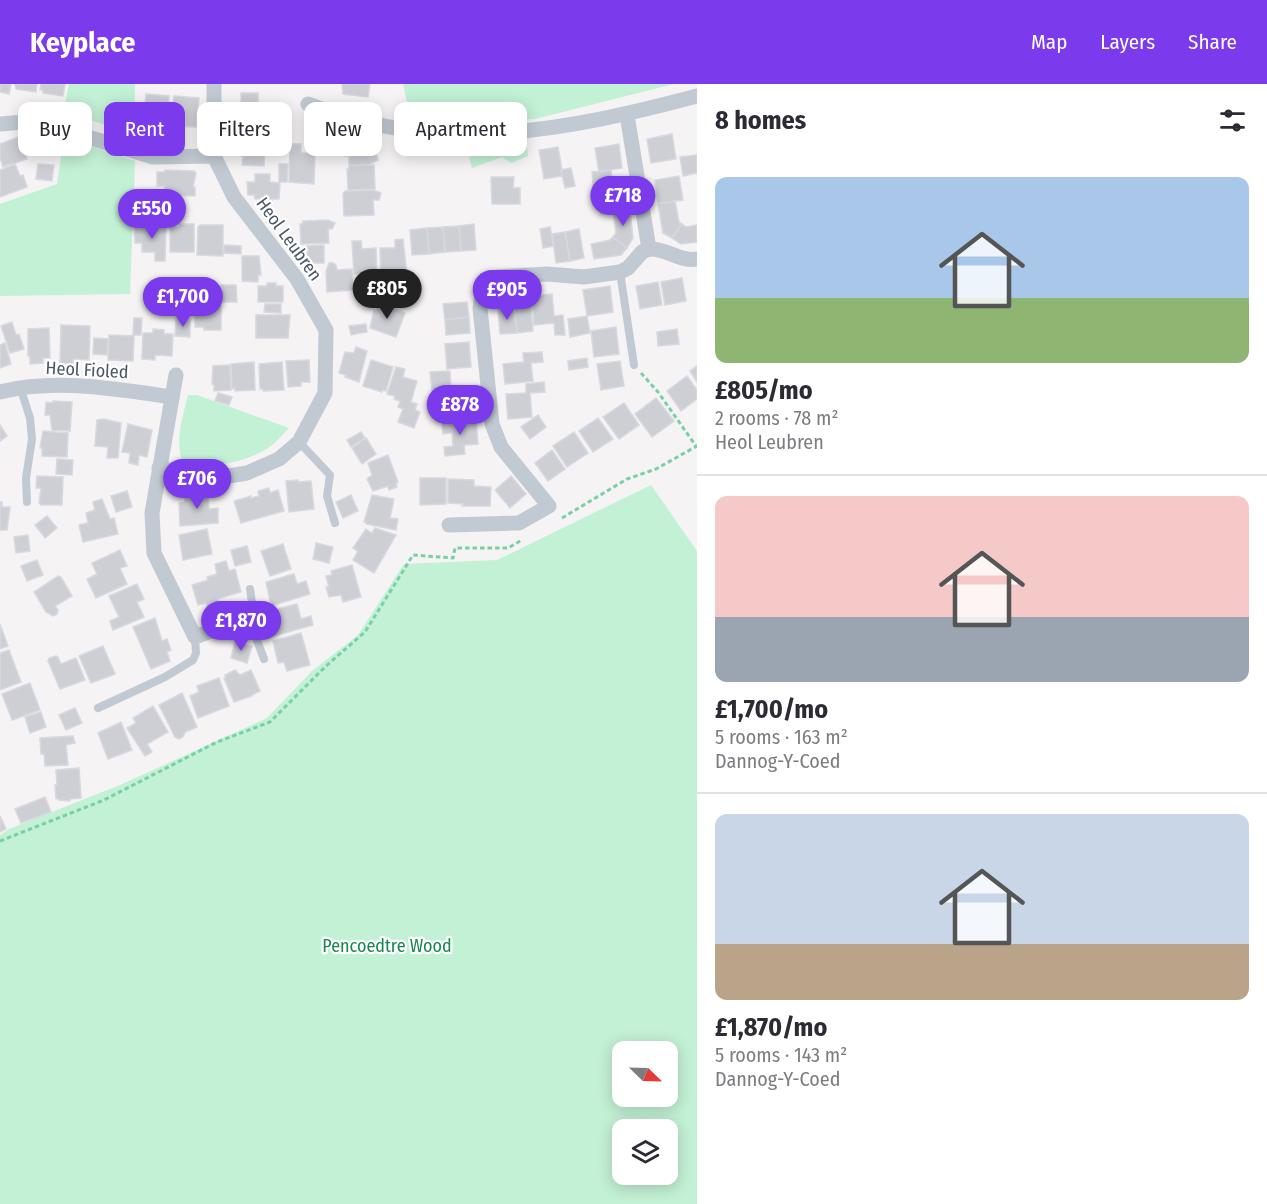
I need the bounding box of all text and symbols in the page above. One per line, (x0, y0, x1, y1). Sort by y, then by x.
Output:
text: Keyplace (30, 26, 136, 59)
text: Map (1031, 29, 1067, 55)
text: Layers (1100, 29, 1155, 55)
text: Share (1188, 29, 1237, 55)
chip: Buy (18, 102, 92, 156)
chip: Rent (104, 102, 185, 156)
chip: Filters (197, 102, 292, 156)
chip: New (304, 102, 382, 156)
chip: Apartment (394, 102, 527, 156)
icon: filters (1216, 104, 1249, 137)
text: 8 homes (715, 105, 806, 136)
pin: £718 (587, 176, 659, 227)
text: £718 (604, 183, 642, 207)
pin: £550 (116, 189, 188, 240)
street label: Heol Leubren (251, 193, 327, 285)
text: £550 (132, 196, 172, 220)
icon: home (928, 216, 1036, 324)
pin: £805 (351, 269, 423, 320)
pin: £905 (471, 270, 543, 321)
text: £805 (367, 276, 407, 300)
pin: £1,700 (134, 277, 232, 328)
text: £905 (487, 277, 527, 301)
text: £1,700 (157, 284, 209, 308)
street label: Heol Fioled (45, 357, 129, 383)
text: £805/mo (715, 375, 813, 406)
pin: £878 (424, 385, 496, 436)
text: £878 (441, 392, 479, 416)
text: 2 rooms · 78 m² (715, 406, 838, 430)
text: Heol Leubren (715, 430, 824, 454)
pin: £706 (161, 459, 233, 510)
text: £706 (177, 466, 217, 490)
icon: home (928, 535, 1036, 643)
pin: £1,870 (192, 601, 290, 652)
text: £1,870 (215, 608, 267, 632)
text: £1,700/mo (715, 694, 828, 725)
text: 5 rooms · 163 m² (715, 725, 848, 749)
text: Dannog-Y-Coed (715, 749, 840, 773)
icon: home (928, 853, 1036, 961)
park label: Pencoedtre Wood (322, 935, 452, 957)
text: £1,870/mo (715, 1012, 827, 1043)
north arrow (612, 1041, 678, 1107)
map controls (612, 1041, 678, 1185)
text: 5 rooms · 143 m² (715, 1043, 847, 1067)
text: Dannog-Y-Coed (715, 1067, 840, 1091)
button: layers (612, 1119, 678, 1185)

